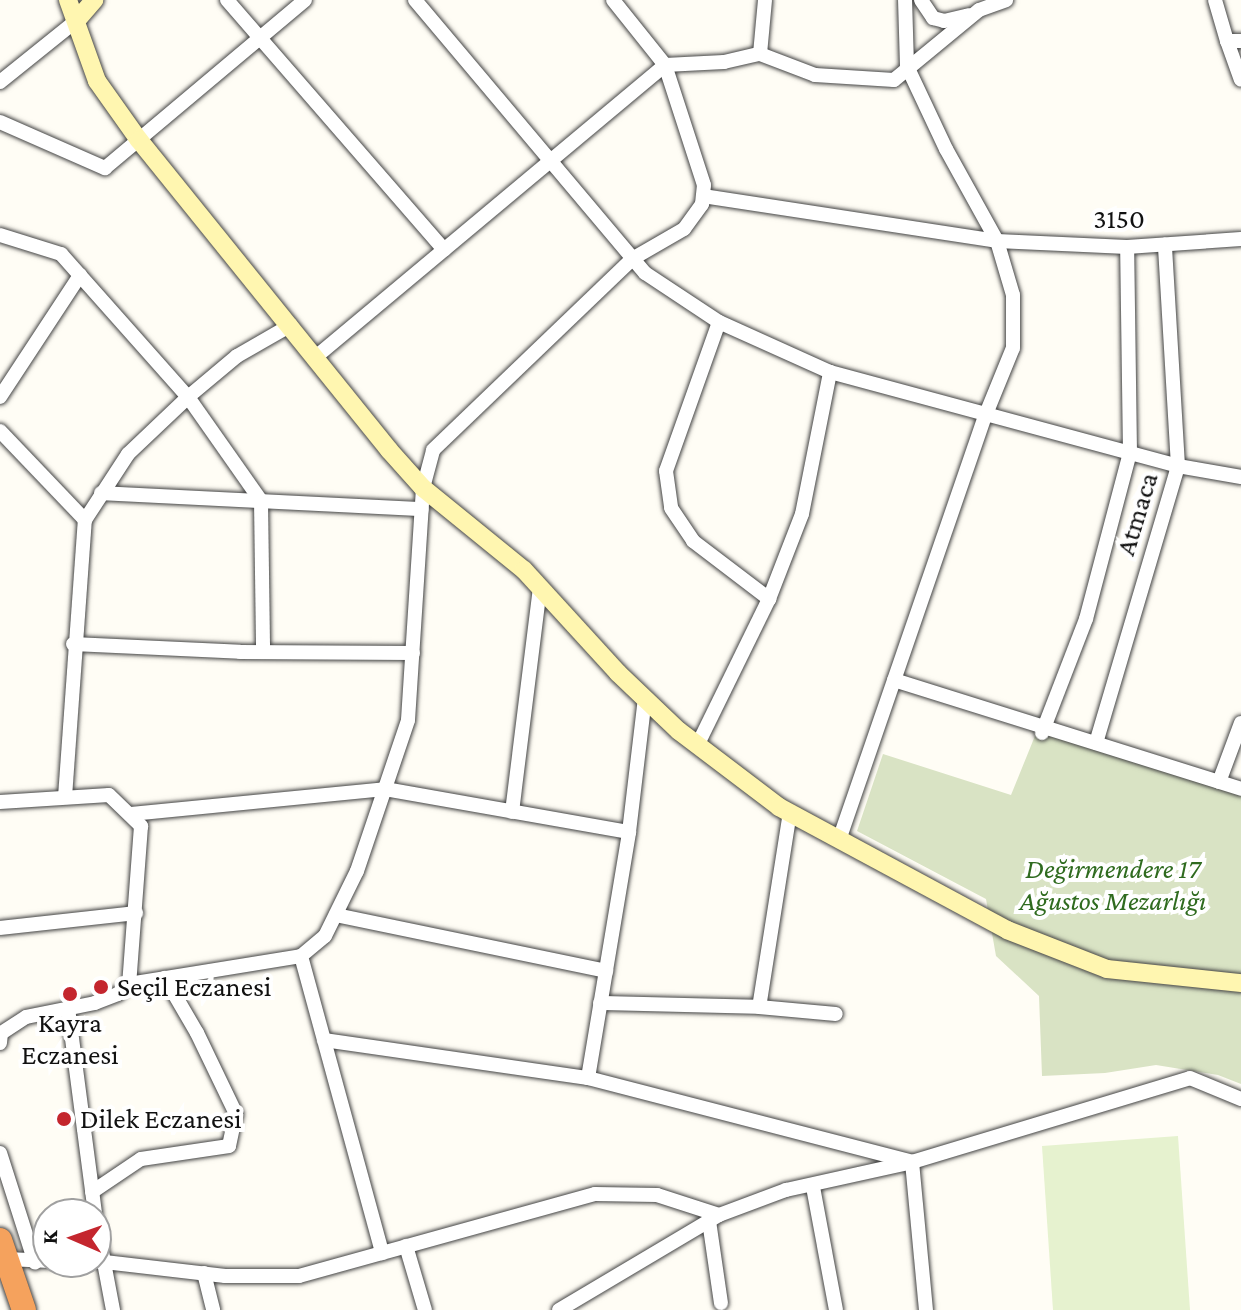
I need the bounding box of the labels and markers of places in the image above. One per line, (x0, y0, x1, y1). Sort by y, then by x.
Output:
place label: Seçil Eczanesi (117, 970, 271, 1004)
marker: Seçil Eczanesi (92, 978, 110, 996)
marker: Kayra Eczanesi (61, 985, 79, 1003)
place label: Kayra Eczanesi (21, 1006, 119, 1072)
place label: Dilek Eczanesi (80, 1102, 242, 1136)
marker: Dilek Eczanesi (55, 1110, 73, 1128)

